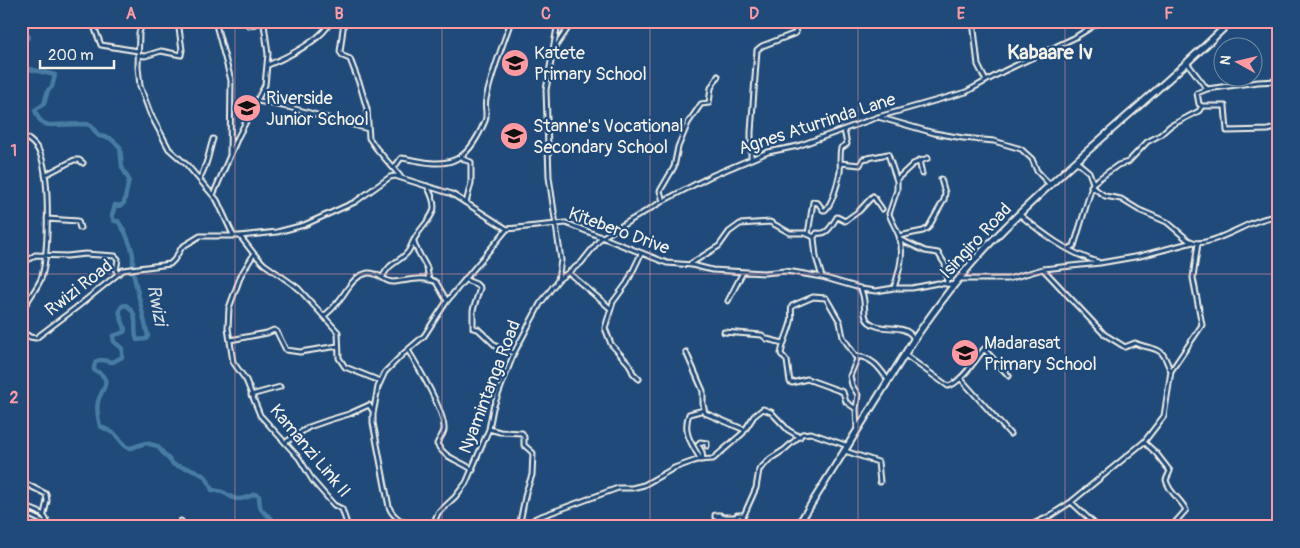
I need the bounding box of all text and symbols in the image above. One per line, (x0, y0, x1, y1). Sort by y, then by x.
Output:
text: A (126, 4, 137, 24)
text: B (334, 4, 344, 24)
text: C (541, 4, 551, 24)
text: D (749, 4, 759, 24)
text: E (957, 4, 966, 24)
text: F (1164, 4, 1174, 24)
scale bar (40, 38, 114, 70)
north arrow (1212, 38, 1262, 88)
district label: Kabaare Iv (1007, 40, 1093, 65)
place label: Katete Primary School (534, 42, 647, 86)
text: 200 m (48, 46, 93, 65)
school or university icon: Katete Primary School (500, 48, 530, 78)
text: N (1217, 54, 1235, 66)
place label: Riverside Junior School (266, 87, 369, 131)
street label: Agnes Aturrinda Lane (735, 88, 899, 160)
school or university icon: Riverside Junior School (232, 93, 262, 123)
place label: Stanne's Vocational Secondary School (533, 115, 684, 159)
school or university icon: Stanne's Vocational Secondary School (499, 121, 529, 151)
text: 1 (11, 141, 17, 161)
street label: Isingiro Road (935, 198, 1017, 284)
street label: Kitebero Drive (565, 202, 673, 260)
street label: Rwizi Road (41, 254, 117, 322)
water label: Rwizi (141, 283, 173, 330)
street label: Nyamintanga Road (454, 317, 526, 457)
place label: Madarasat Primary School (984, 332, 1097, 376)
school or university icon: Madarasat Primary School (950, 338, 980, 368)
text: 2 (10, 388, 19, 408)
street label: Kamanzi Link II (264, 400, 356, 502)

